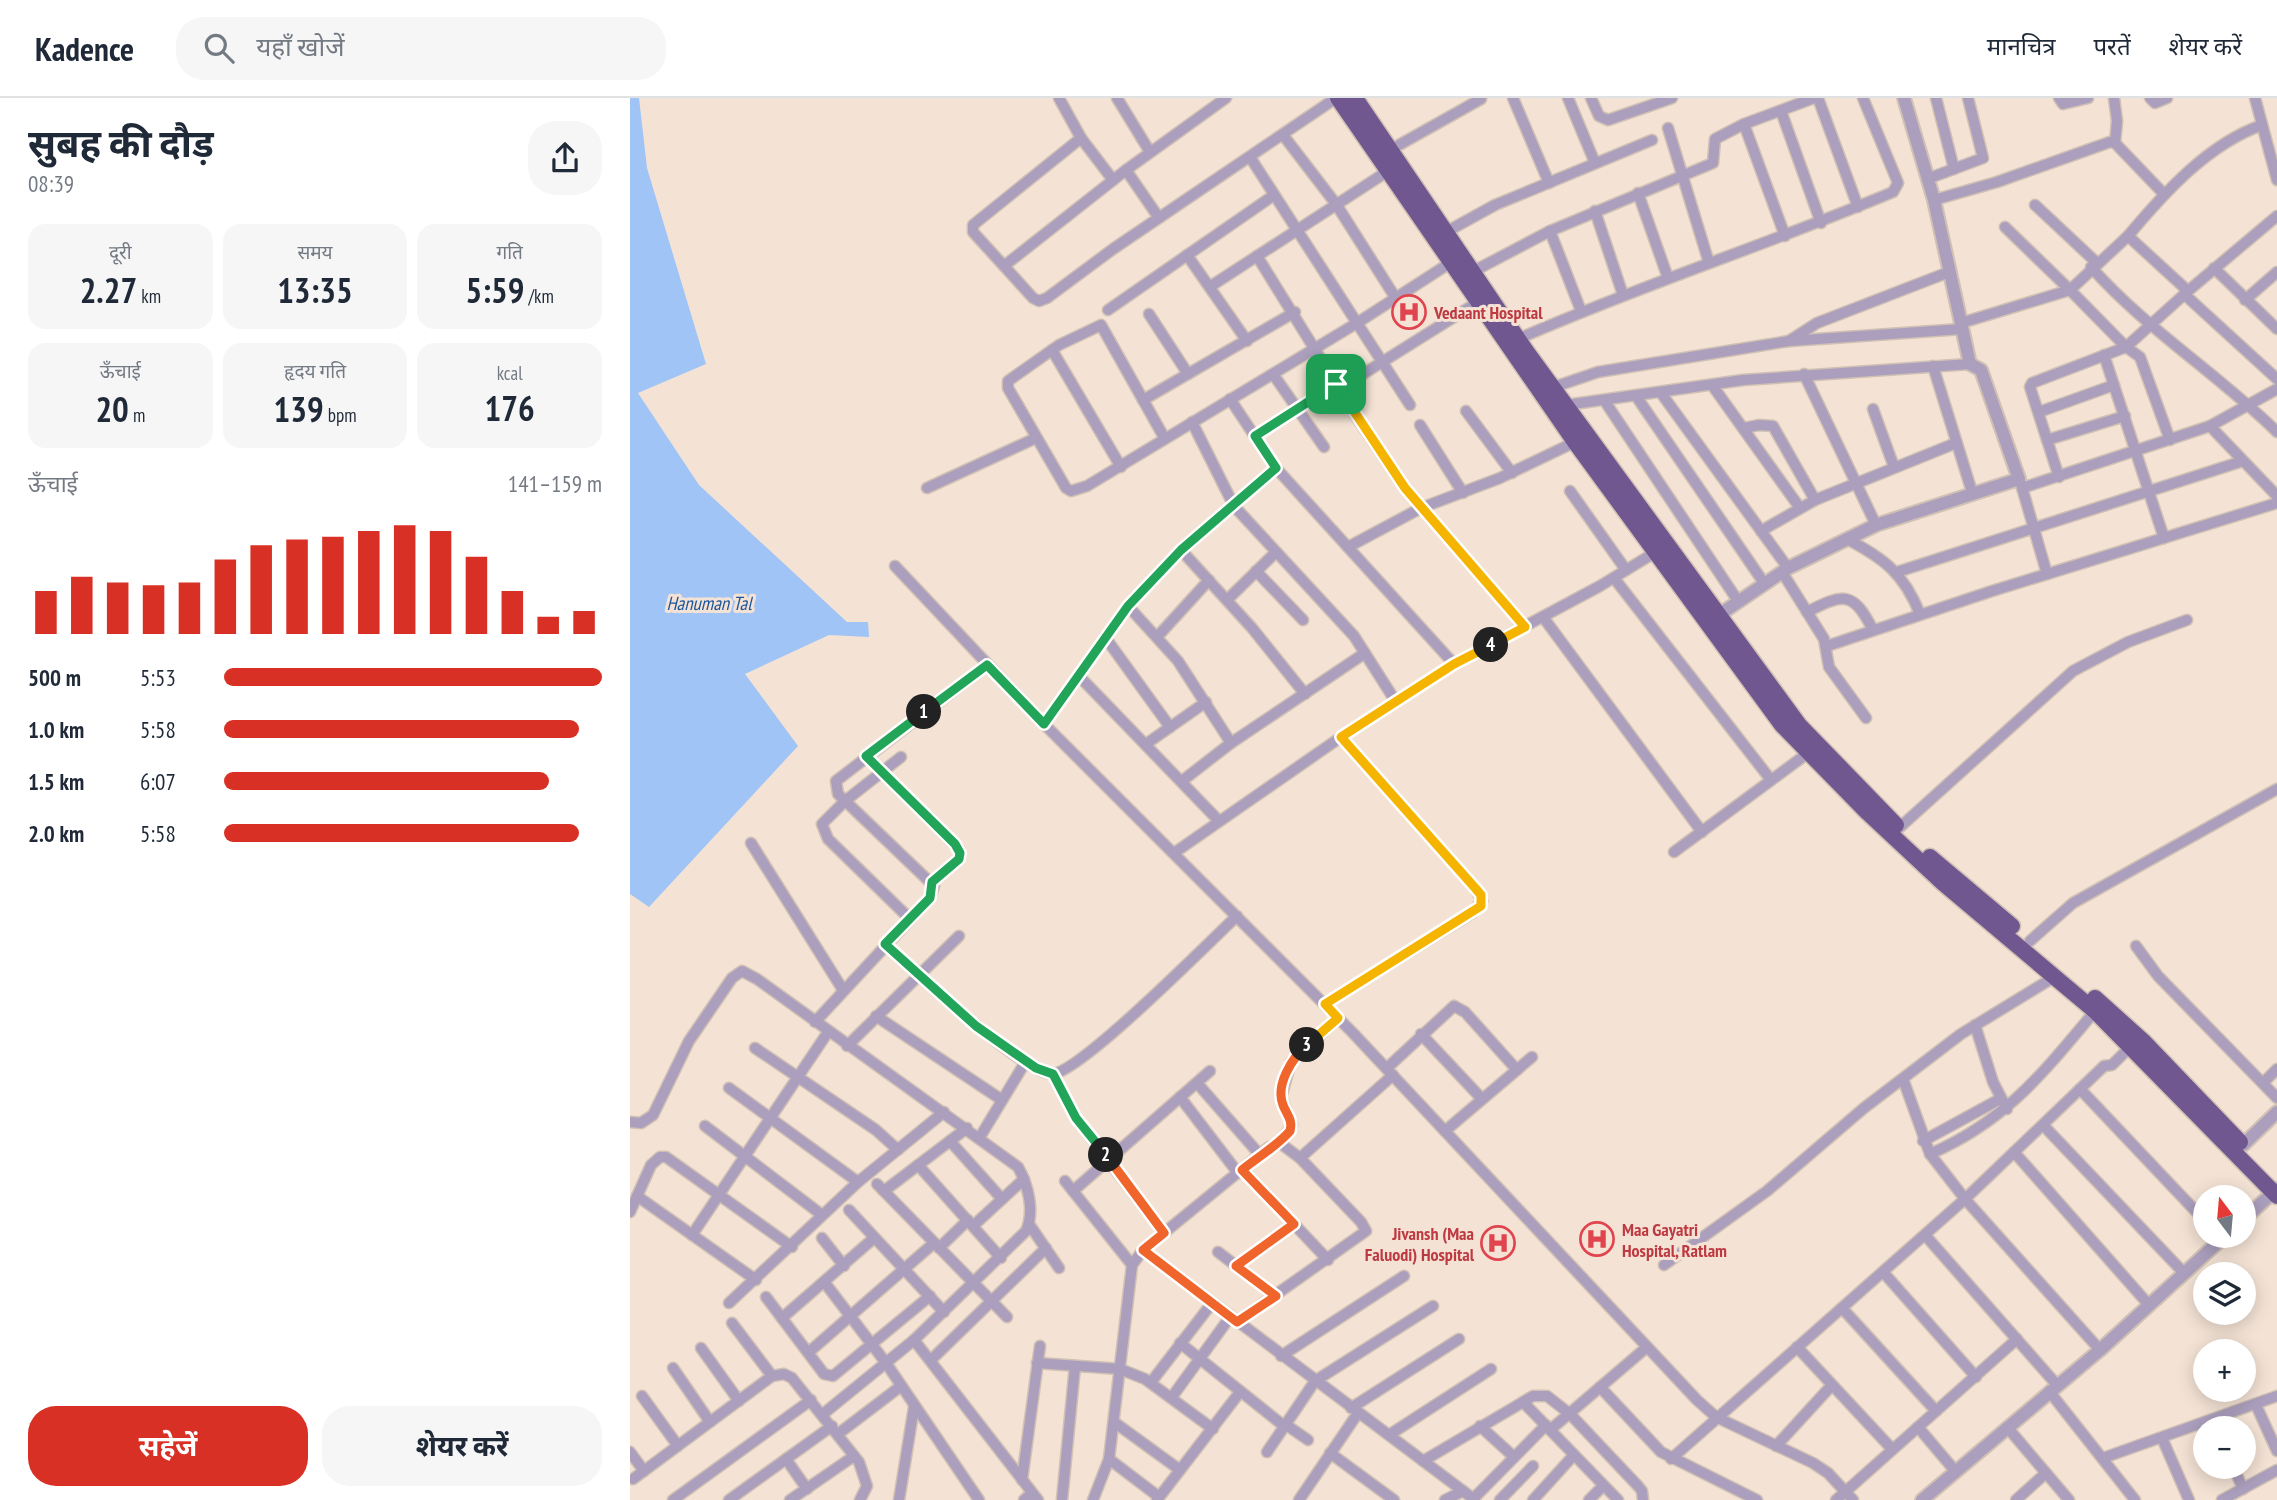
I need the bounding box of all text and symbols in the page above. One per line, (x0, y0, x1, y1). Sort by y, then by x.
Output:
search box (176, 17, 666, 80)
text: Kadence (35, 27, 134, 70)
icon: search (200, 29, 238, 67)
text: यहाँ खोजें (256, 30, 345, 63)
text: मानचित्र (1987, 31, 2055, 62)
text: परतें (2093, 31, 2131, 62)
text: शेयर करें (2169, 31, 2242, 62)
text: सुबह की दौड़ (28, 118, 214, 167)
button: share (528, 121, 602, 195)
text: 08:39 (28, 169, 74, 198)
text: दूरी (109, 240, 132, 264)
text: समय (297, 240, 333, 264)
text: गति (496, 240, 523, 264)
text: 2.27 (80, 267, 137, 313)
text: 13:35 (277, 267, 353, 313)
text: 5:59 (465, 267, 524, 313)
text: km (137, 284, 161, 308)
text: /km (524, 284, 554, 308)
hospital icon: Vedaant Hospital (1390, 293, 1428, 331)
place label: Vedaant Hospital (1433, 301, 1543, 324)
pin (1306, 354, 1366, 414)
text: ऊँचाई (100, 359, 141, 383)
text: हृदय गति (284, 359, 346, 383)
text: kcal (497, 361, 523, 385)
icon: arrive (1317, 365, 1355, 403)
text: 176 (485, 385, 535, 431)
text: 20 (95, 386, 129, 432)
text: 139 (273, 386, 324, 432)
text: m (129, 403, 145, 427)
text: bpm (324, 403, 357, 427)
text: ऊँचाई (28, 469, 78, 498)
text: 141–159 m (508, 469, 602, 498)
water label: Hanuman Tal (666, 591, 753, 615)
pin: 4 (1474, 628, 1508, 662)
text: 4 (1486, 632, 1495, 656)
text: 500 m (28, 663, 81, 692)
text: 5:53 (140, 663, 176, 692)
pin: 1 (906, 694, 942, 730)
text: 1 (919, 699, 928, 723)
text: 1.0 km (28, 715, 84, 744)
text: 5:58 (140, 715, 176, 744)
text: 1.5 km (28, 767, 84, 796)
text: 6:07 (140, 767, 176, 796)
text: 2.0 km (28, 819, 84, 848)
text: 5:58 (140, 819, 176, 848)
pin: 3 (1290, 1028, 1324, 1062)
text: 3 (1302, 1032, 1311, 1056)
pin: 2 (1088, 1138, 1124, 1172)
text: 2 (1101, 1142, 1110, 1166)
north arrow (2193, 1185, 2256, 1248)
map controls (2193, 1185, 2256, 1479)
place label: Maa Gayatri Hospital, Ratlam (1622, 1218, 1727, 1262)
hospital icon: Maa Gayatri Hospital, Ratlam (1578, 1220, 1616, 1258)
place label: Jivansh (Maa Faluodi) Hospital (1365, 1222, 1475, 1266)
hospital icon: Jivansh (Maa Faluodi) Hospital (1479, 1224, 1517, 1262)
button: layers (2193, 1262, 2256, 1325)
button: + (2193, 1339, 2256, 1402)
button: सहेजें (28, 1406, 308, 1486)
button: शेयर करें (322, 1406, 602, 1486)
button: − (2193, 1416, 2256, 1479)

